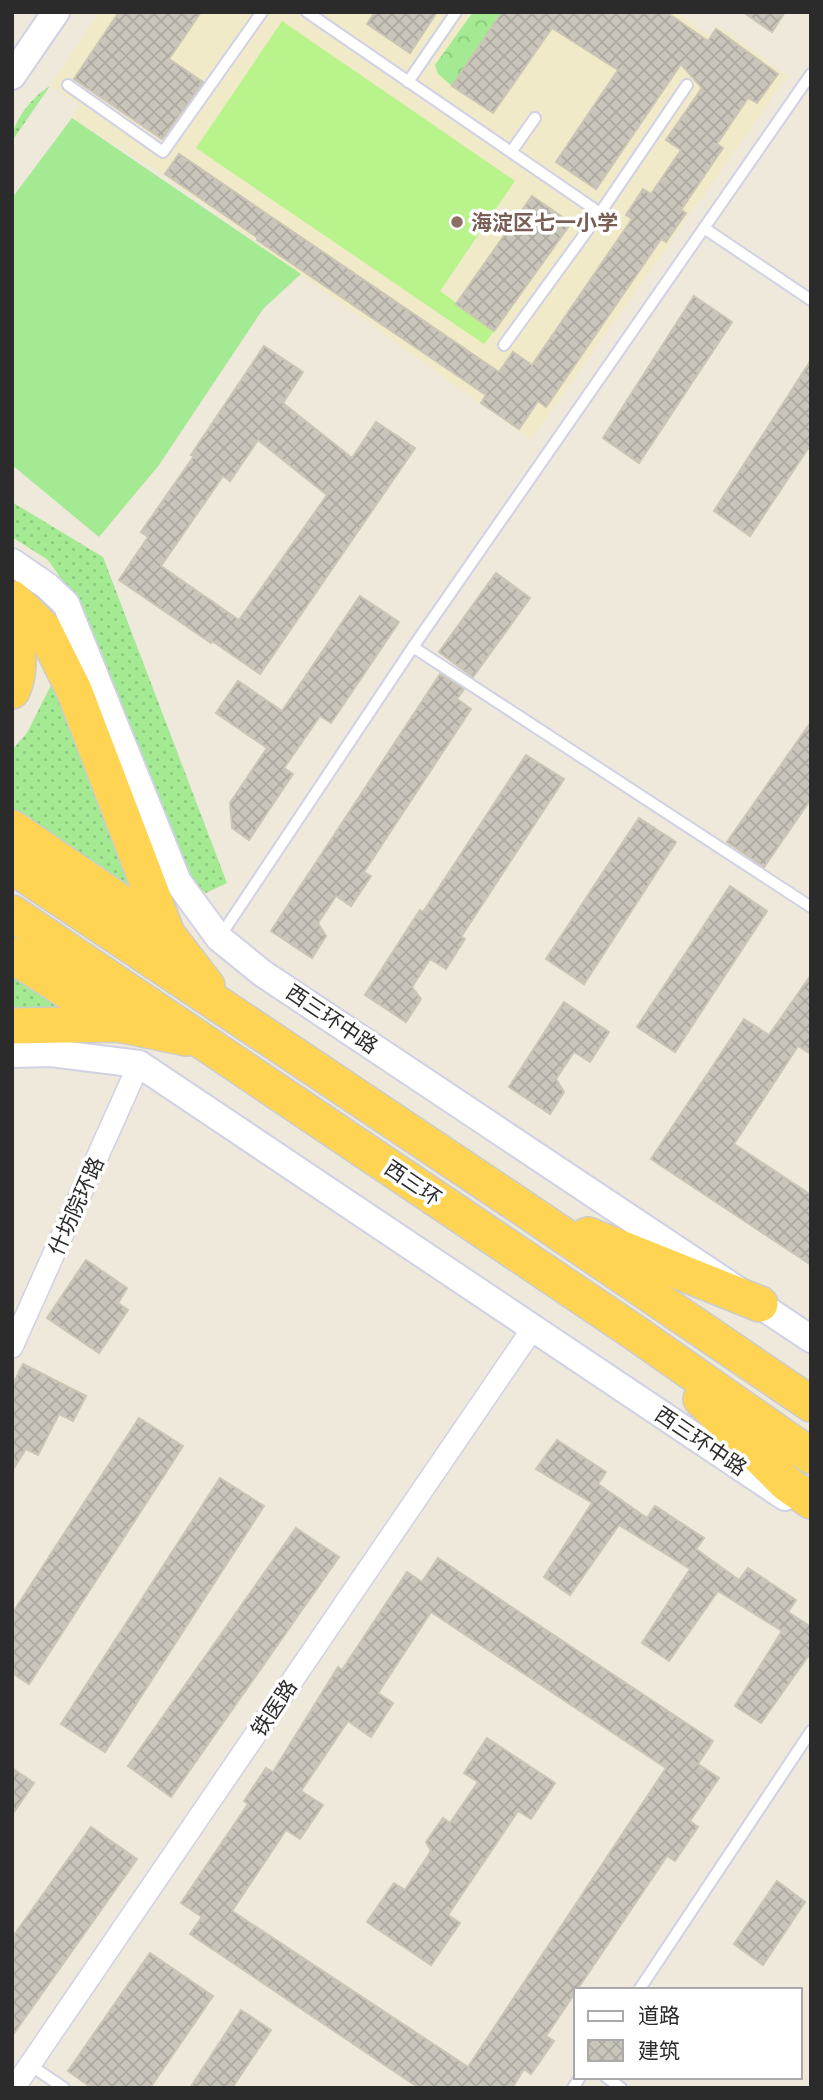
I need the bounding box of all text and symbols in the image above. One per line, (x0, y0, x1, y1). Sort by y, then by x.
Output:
place label: 海淀区七一小学 (471, 209, 618, 236)
marker: 海淀区七一小学 (449, 214, 465, 230)
street label: 西三环中路 (281, 978, 383, 1060)
street label: 什坊院环路 (42, 1153, 110, 1259)
street label: 西三环 (379, 1154, 447, 1212)
street label: 西三环中路 (650, 1400, 752, 1482)
street label: 铁医路 (245, 1674, 303, 1742)
legend (574, 1988, 802, 2079)
text: 道路 (638, 2002, 680, 2029)
text: 建筑 (638, 2037, 680, 2064)

